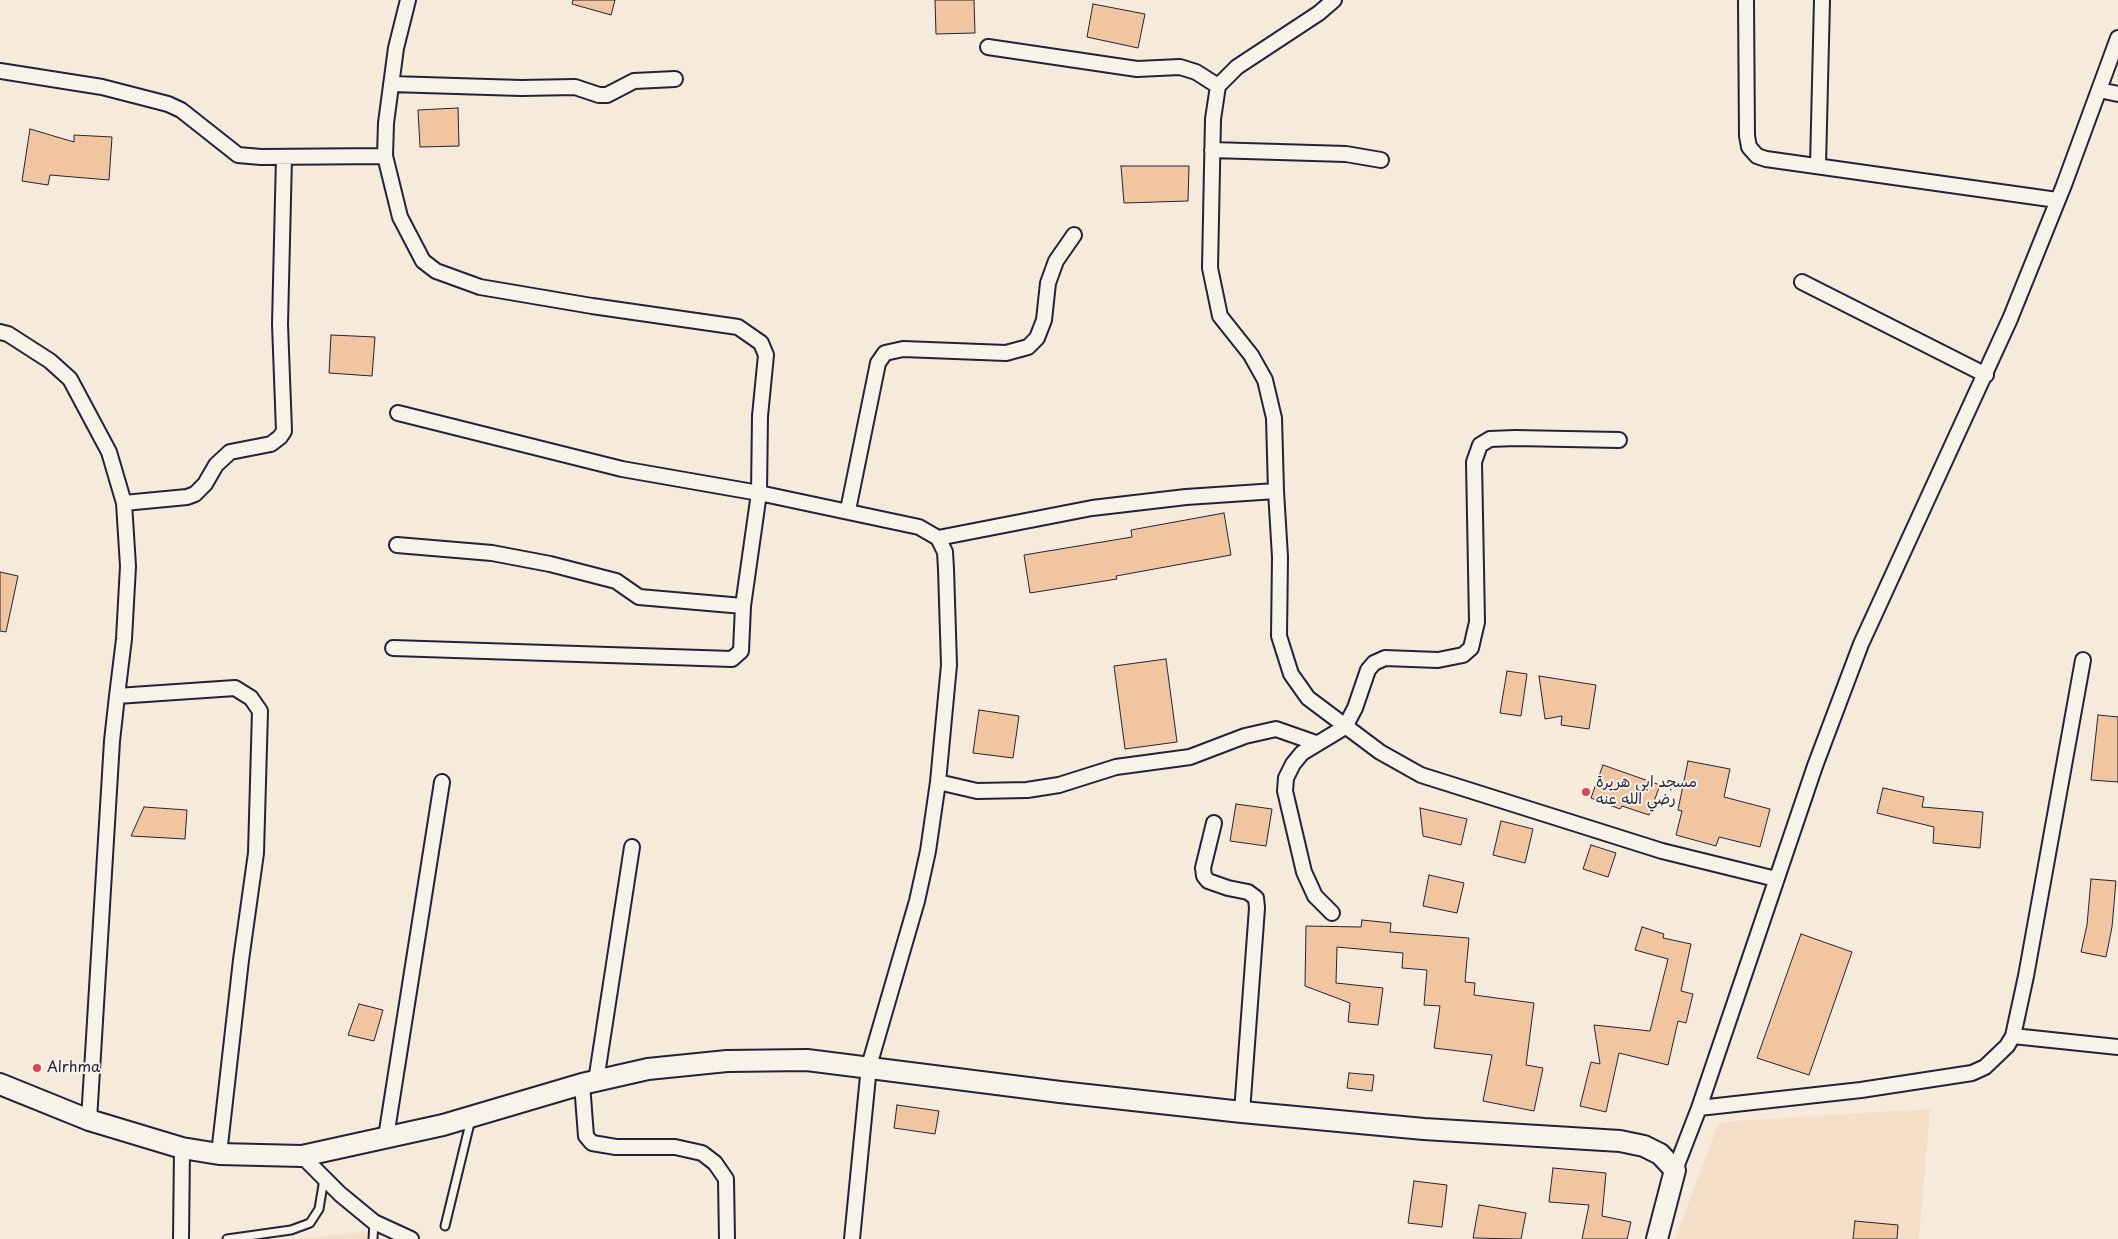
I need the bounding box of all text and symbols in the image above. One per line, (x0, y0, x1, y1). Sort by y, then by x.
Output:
place label: مسجد ابي هريرة رضي الله عنه (1596, 774, 1697, 809)
marker: مسجد ابي هريرة رضي الله عنه (1580, 786, 1592, 798)
place label: Alrhma (47, 1059, 100, 1077)
marker: Alrhma (31, 1062, 43, 1074)

